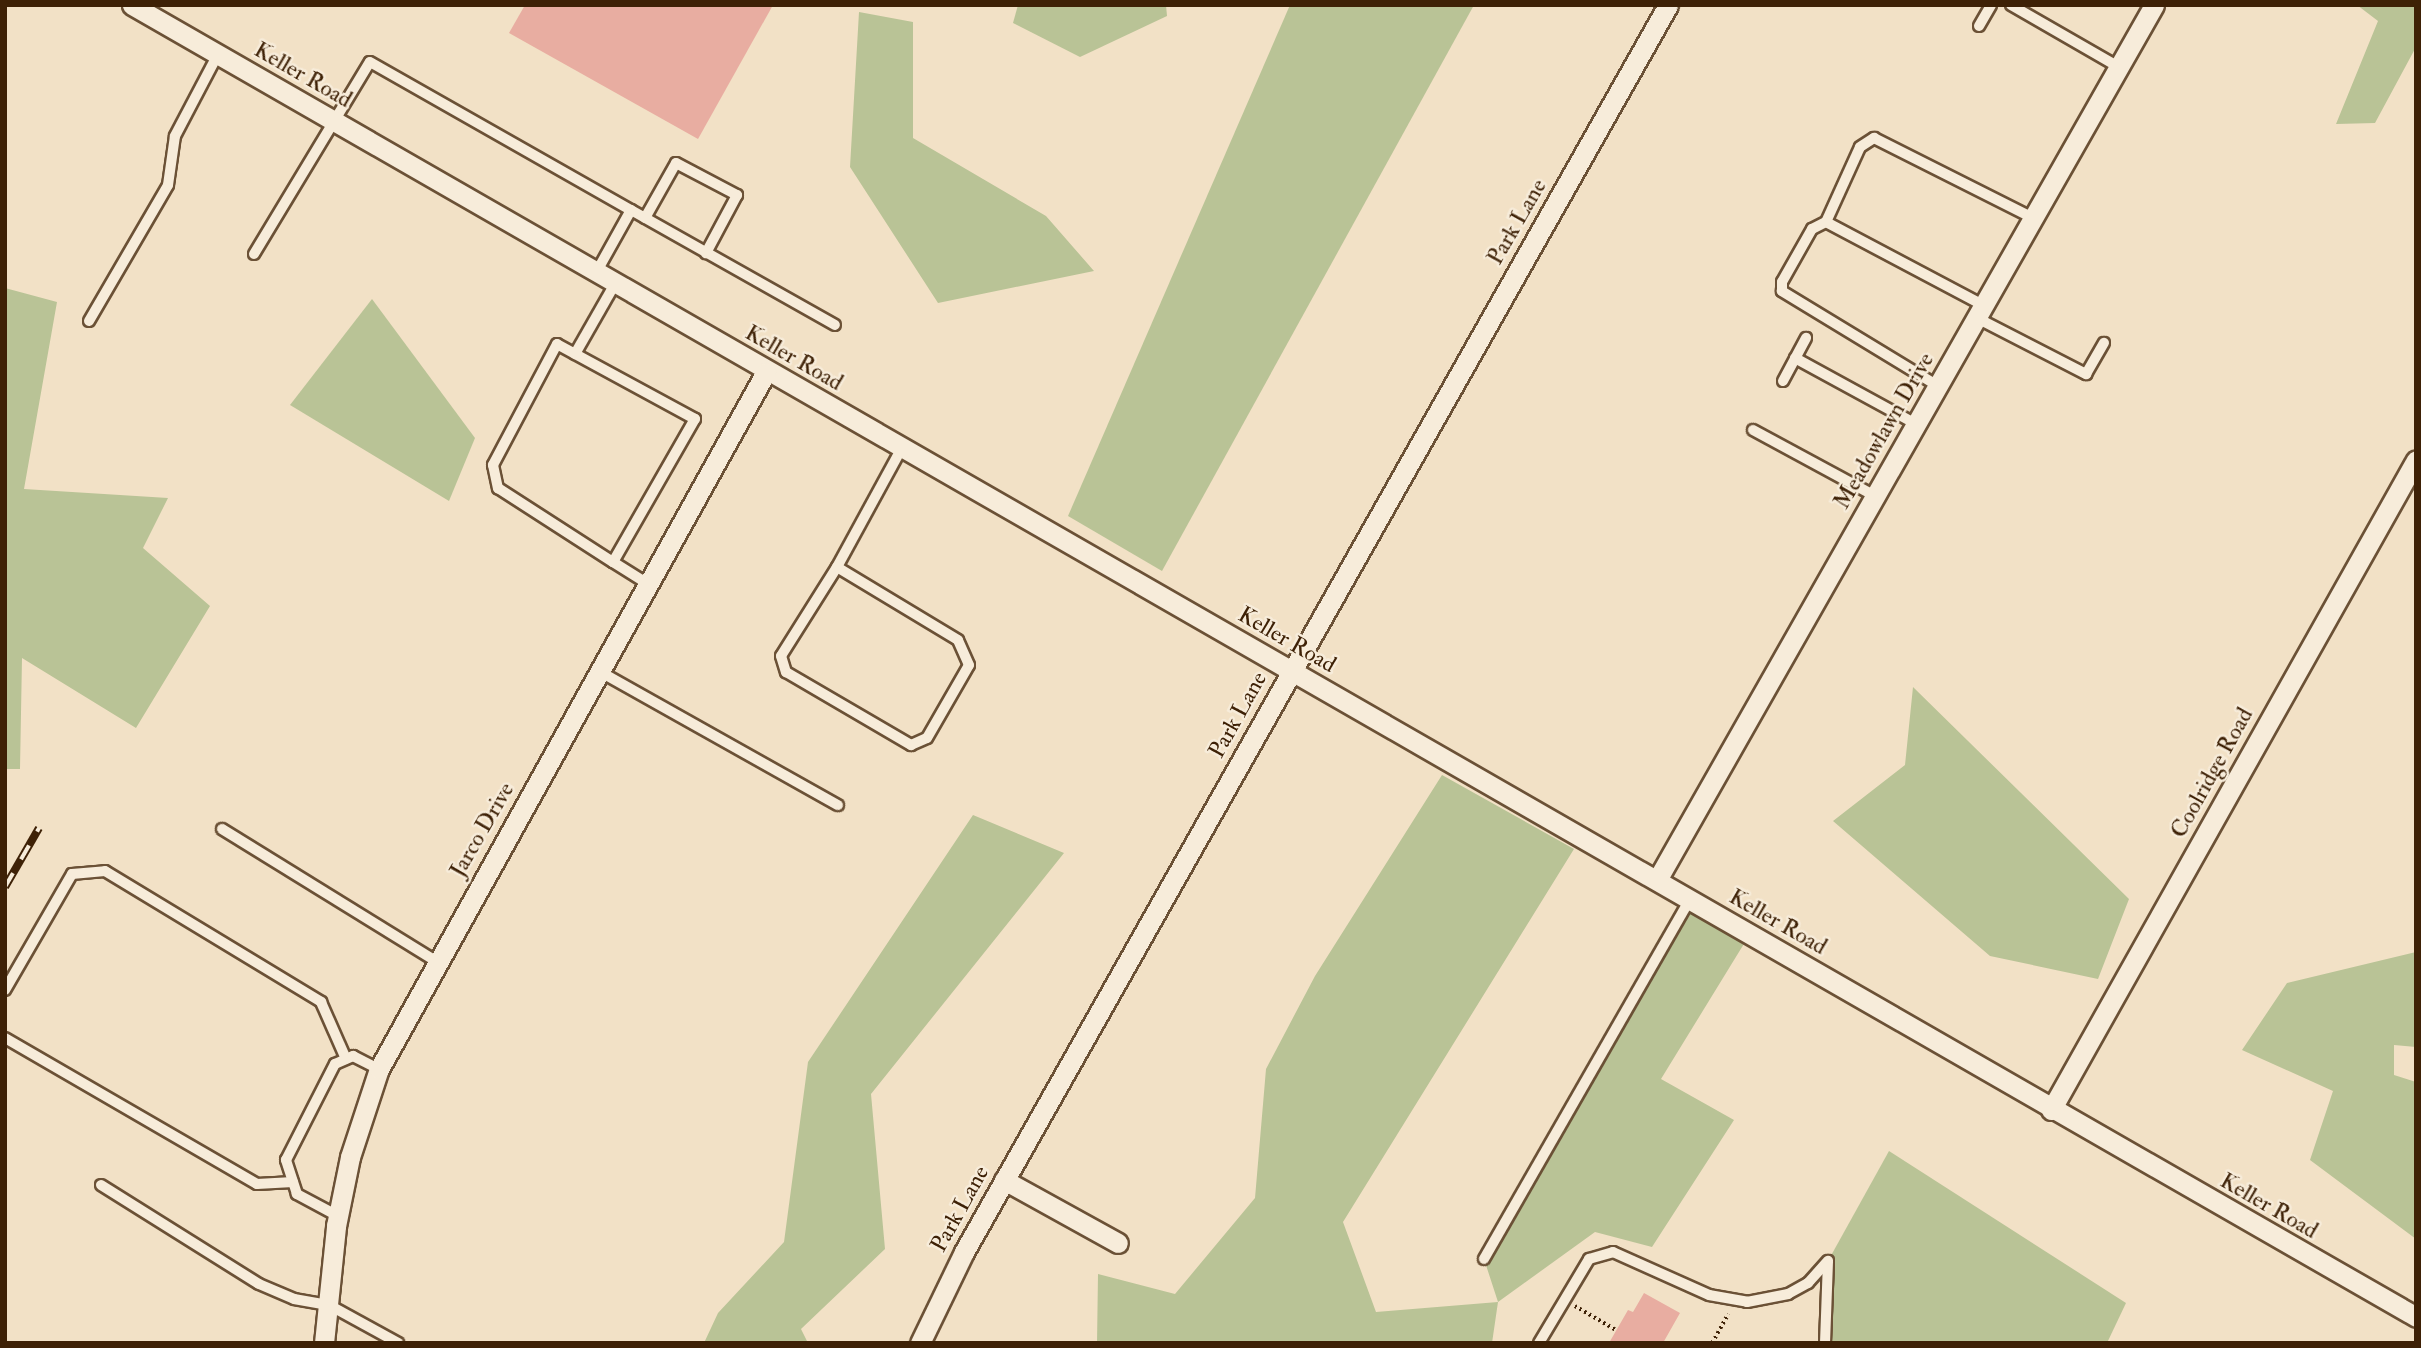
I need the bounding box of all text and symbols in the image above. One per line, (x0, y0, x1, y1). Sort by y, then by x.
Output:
street label: Keller Road (249, 36, 357, 114)
street label: Park Lane (1481, 174, 1553, 270)
street label: Keller Road (740, 319, 848, 397)
street label: Meadowlawn Drive (1828, 348, 1940, 514)
street label: Keller Road (1233, 601, 1341, 679)
street label: Park Lane (1203, 667, 1273, 763)
street label: Coolridge Road (2165, 703, 2259, 843)
street label: Jarco Drive (444, 778, 520, 882)
street label: Keller Road (1724, 883, 1832, 961)
street label: Park Lane (925, 1161, 995, 1257)
street label: Keller Road (2215, 1167, 2323, 1245)

